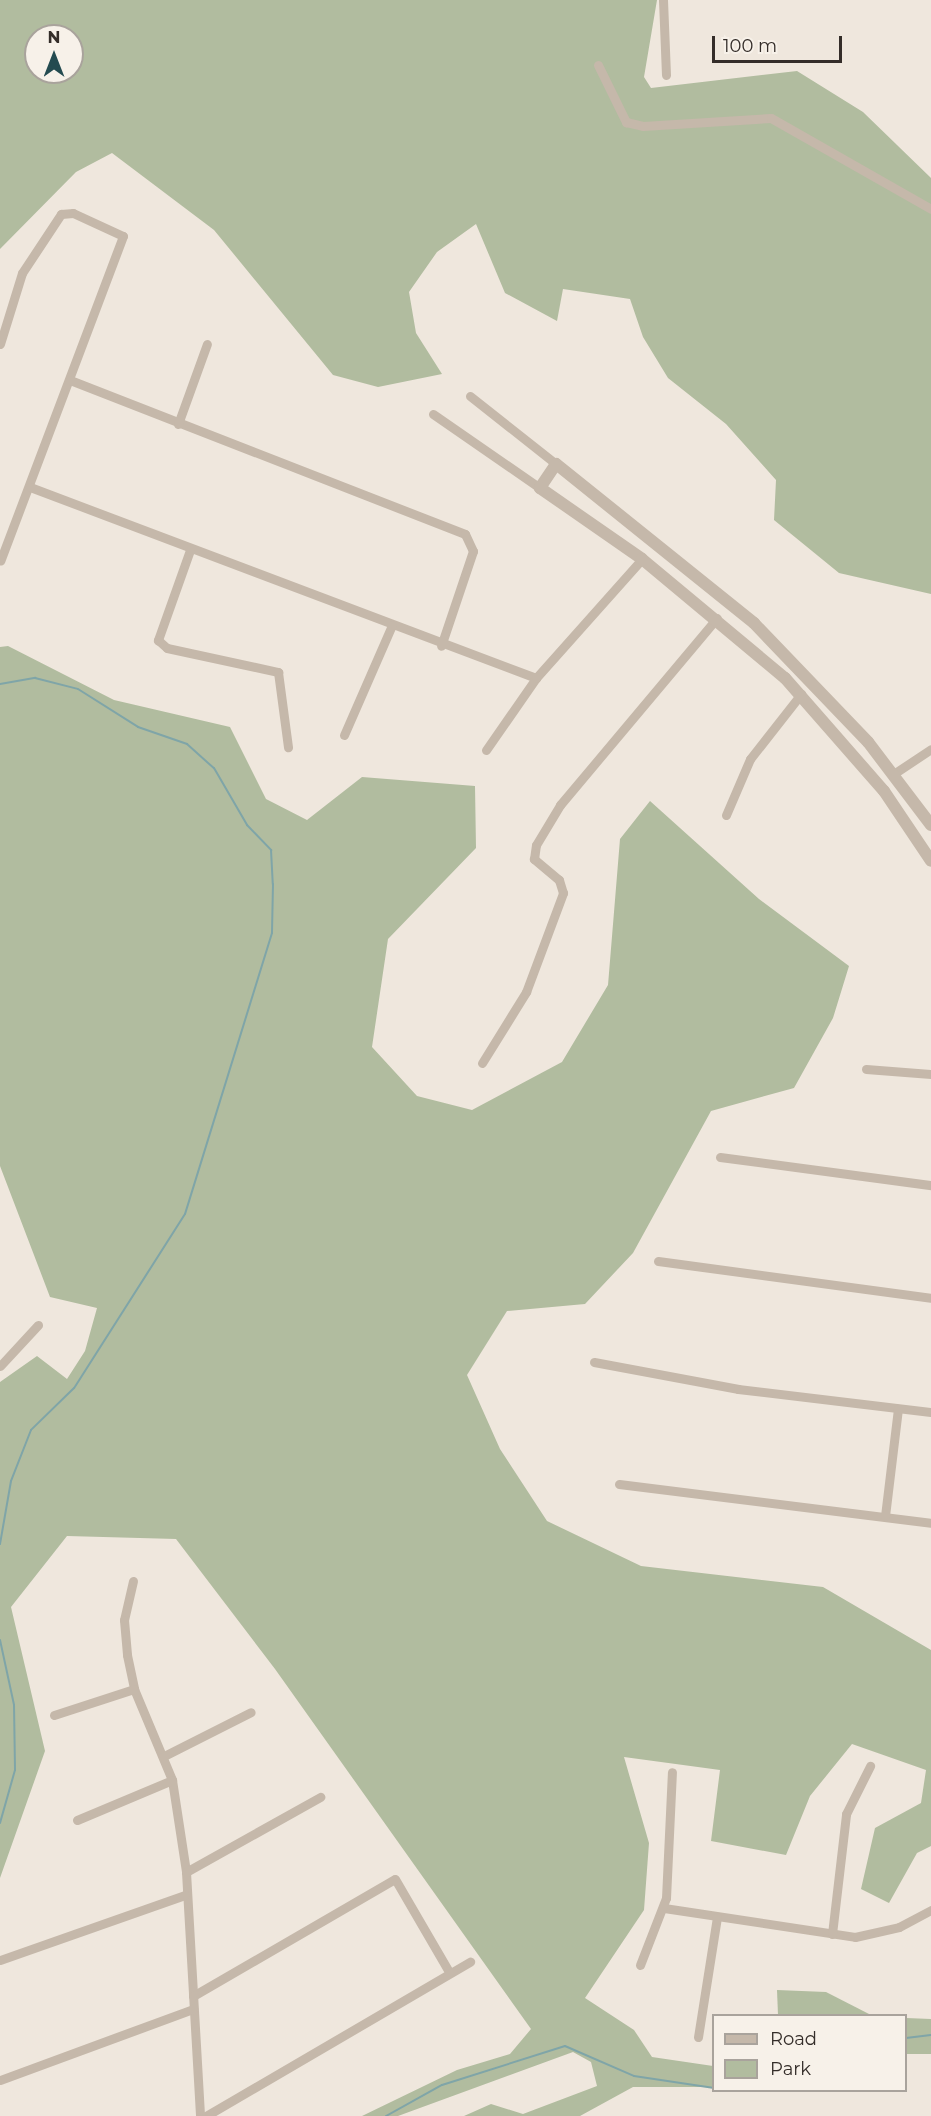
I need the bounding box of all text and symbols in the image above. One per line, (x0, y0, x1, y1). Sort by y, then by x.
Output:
north arrow (24, 24, 84, 84)
scale bar (715, 24, 846, 62)
text: N (48, 28, 60, 47)
text: 100 m (723, 35, 777, 57)
legend (712, 2014, 907, 2092)
text: Road (770, 2028, 817, 2050)
text: Park (770, 2058, 811, 2080)

